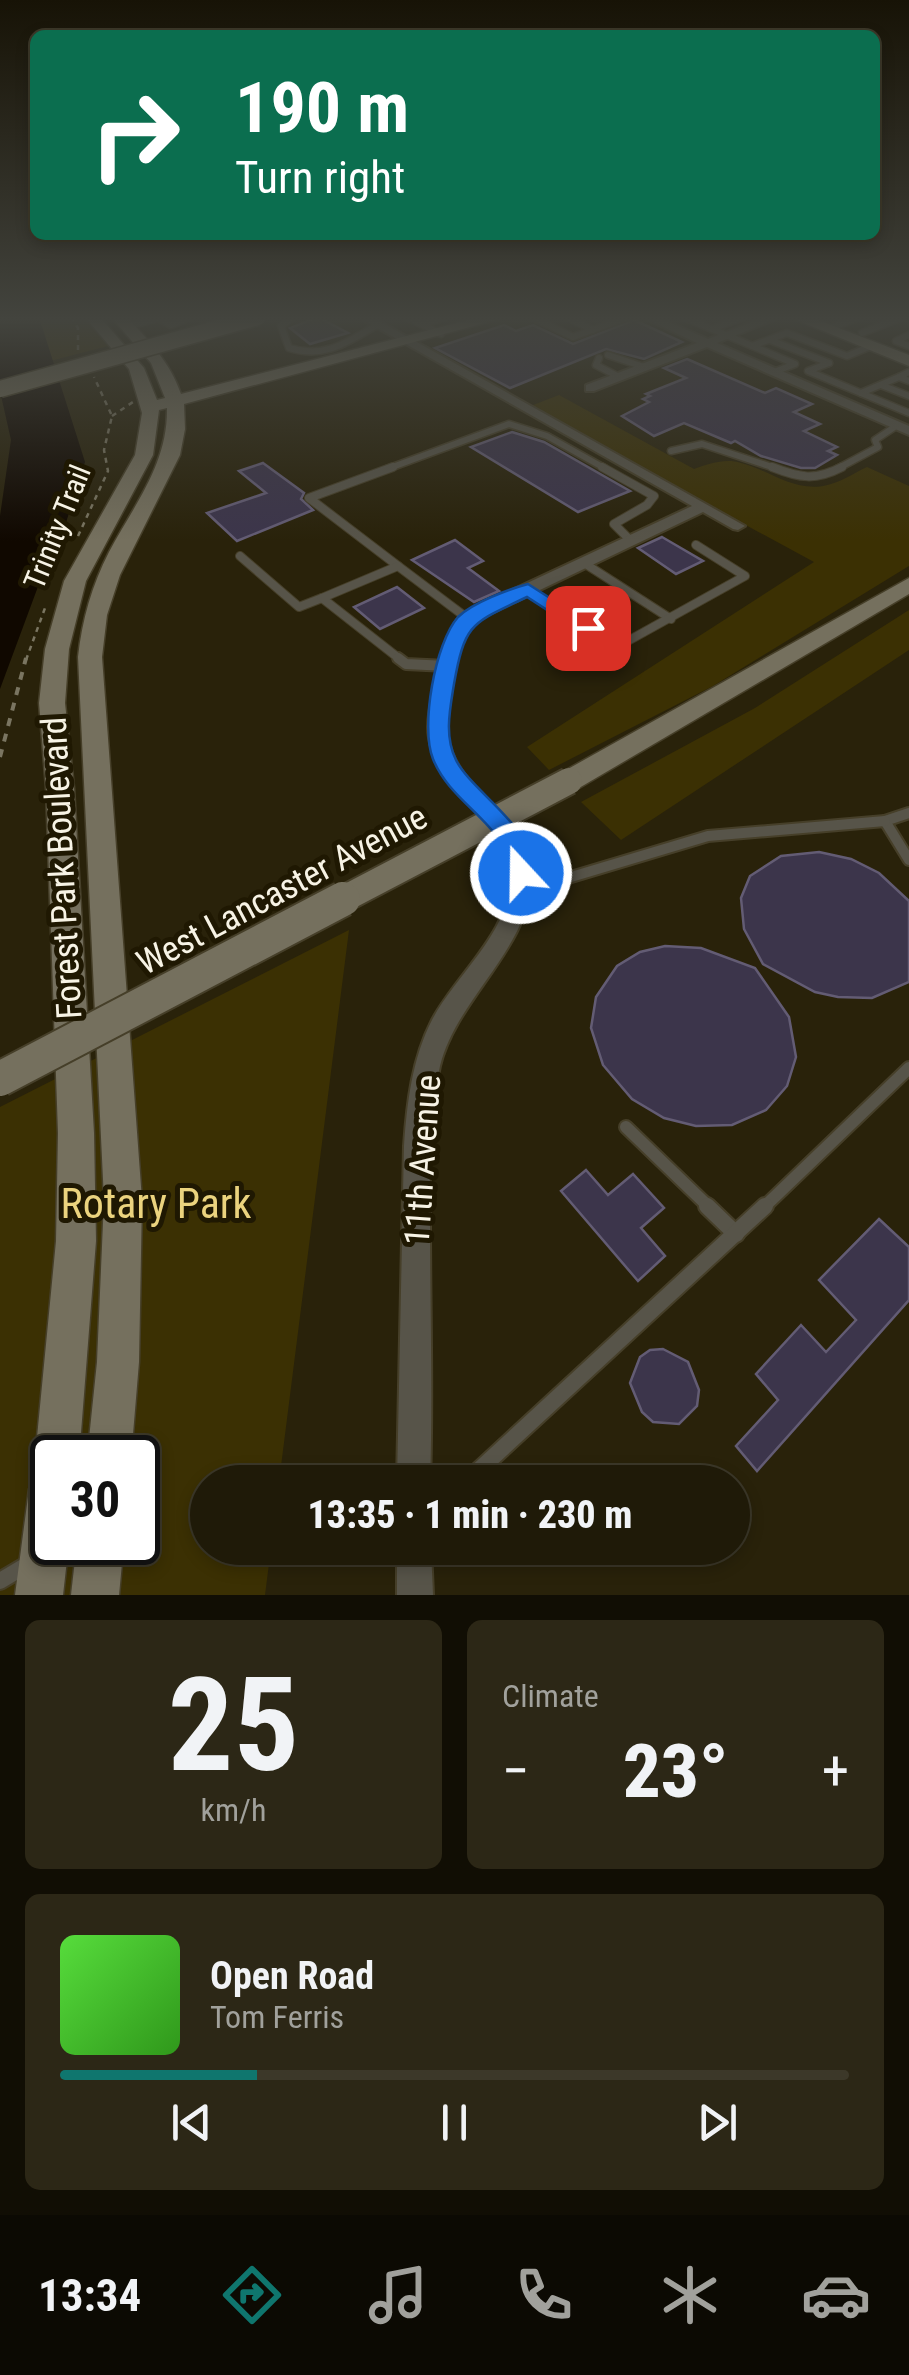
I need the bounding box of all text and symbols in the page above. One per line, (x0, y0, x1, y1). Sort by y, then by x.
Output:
text: 190 m (235, 67, 409, 149)
icon: right (70, 70, 200, 200)
text: Turn right (235, 151, 405, 204)
street label: Trinity Trail (16, 460, 98, 594)
pin (546, 586, 631, 671)
icon: arrive (561, 601, 616, 656)
street label: Forest Park Boulevard (34, 716, 90, 1020)
street label: West Lancaster Avenue (130, 796, 434, 984)
position arrow (469, 821, 573, 925)
street label: 11th Avenue (397, 1073, 449, 1247)
park label: Rotary Park (60, 1179, 252, 1228)
speed limit sign: 30 (30, 1435, 160, 1565)
text: 13:35 · 1 min · 230 m (308, 1493, 632, 1537)
text: 25 (168, 1649, 299, 1802)
text: Climate (502, 1677, 599, 1715)
text: 23° (623, 1727, 728, 1815)
text: − (502, 1739, 530, 1803)
text: + (822, 1739, 849, 1803)
text: km/h (201, 1791, 266, 1829)
text: Open Road (210, 1954, 374, 1998)
text: Tom Ferris (210, 1998, 344, 2036)
icon: previous (164, 2095, 219, 2150)
icon: pause (427, 2095, 482, 2150)
icon: next (690, 2095, 745, 2150)
icon: directions (217, 2260, 287, 2330)
icon: music (363, 2260, 433, 2330)
icon: phone (509, 2260, 579, 2330)
icon: climate (655, 2260, 725, 2330)
icon: car (801, 2260, 871, 2330)
text: 13:34 (38, 2269, 141, 2322)

